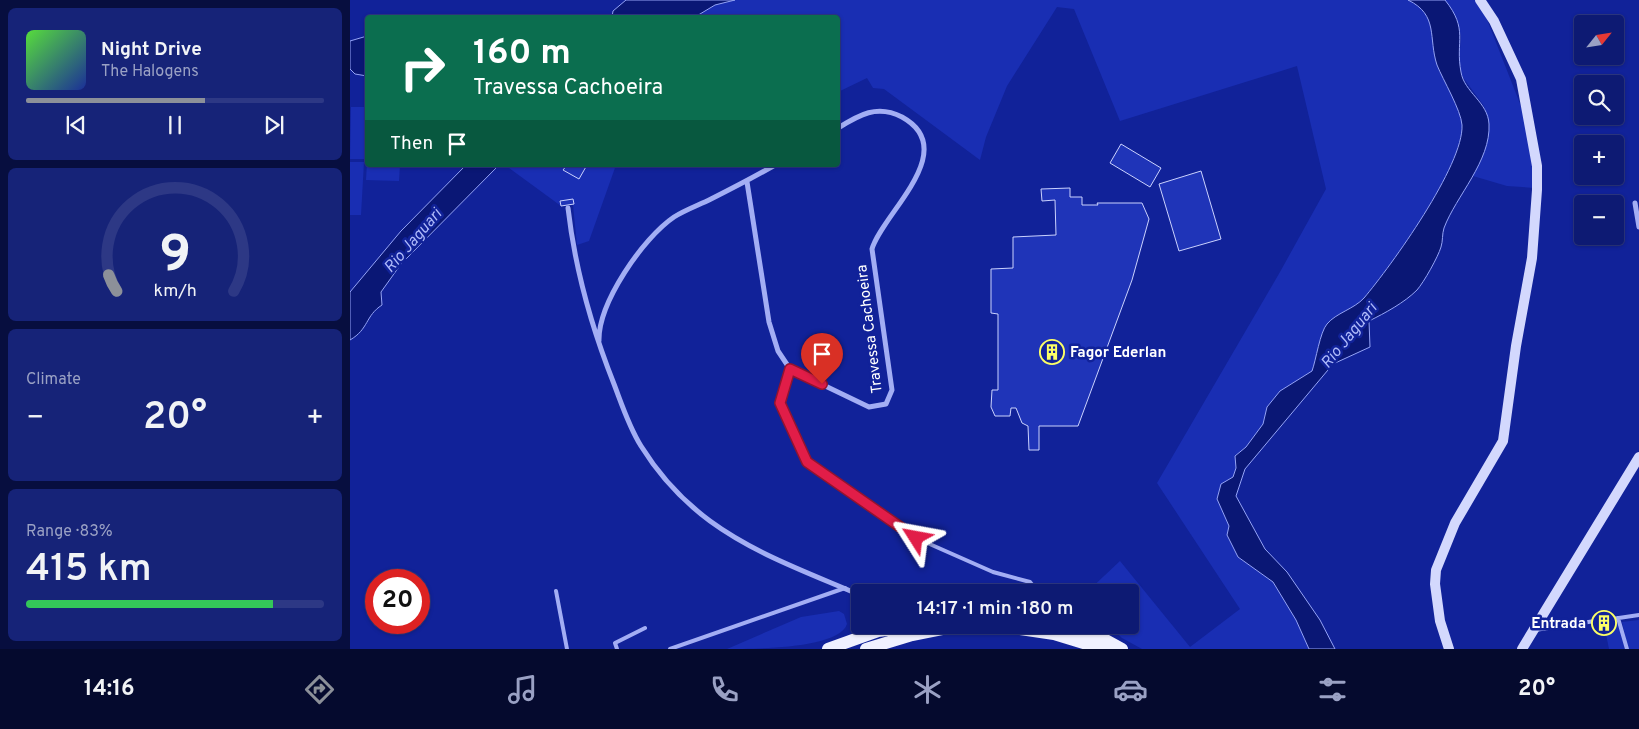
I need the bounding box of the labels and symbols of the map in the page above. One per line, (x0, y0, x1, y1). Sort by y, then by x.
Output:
north arrow (1574, 15, 1624, 65)
water label: Rio Jaguari (380, 204, 448, 278)
street label: Travessa Cachoeira (853, 263, 888, 394)
water label: Rio Jaguari (1317, 299, 1383, 373)
pin (801, 333, 843, 384)
building icon: Fagor Ederlan (1039, 339, 1065, 365)
place label: Fagor Ederlan (1070, 344, 1166, 363)
position arrow (889, 511, 941, 563)
speed limit sign: 20 (365, 569, 430, 634)
building icon: Entrada (1591, 610, 1617, 636)
place label: Entrada (1531, 615, 1586, 634)

